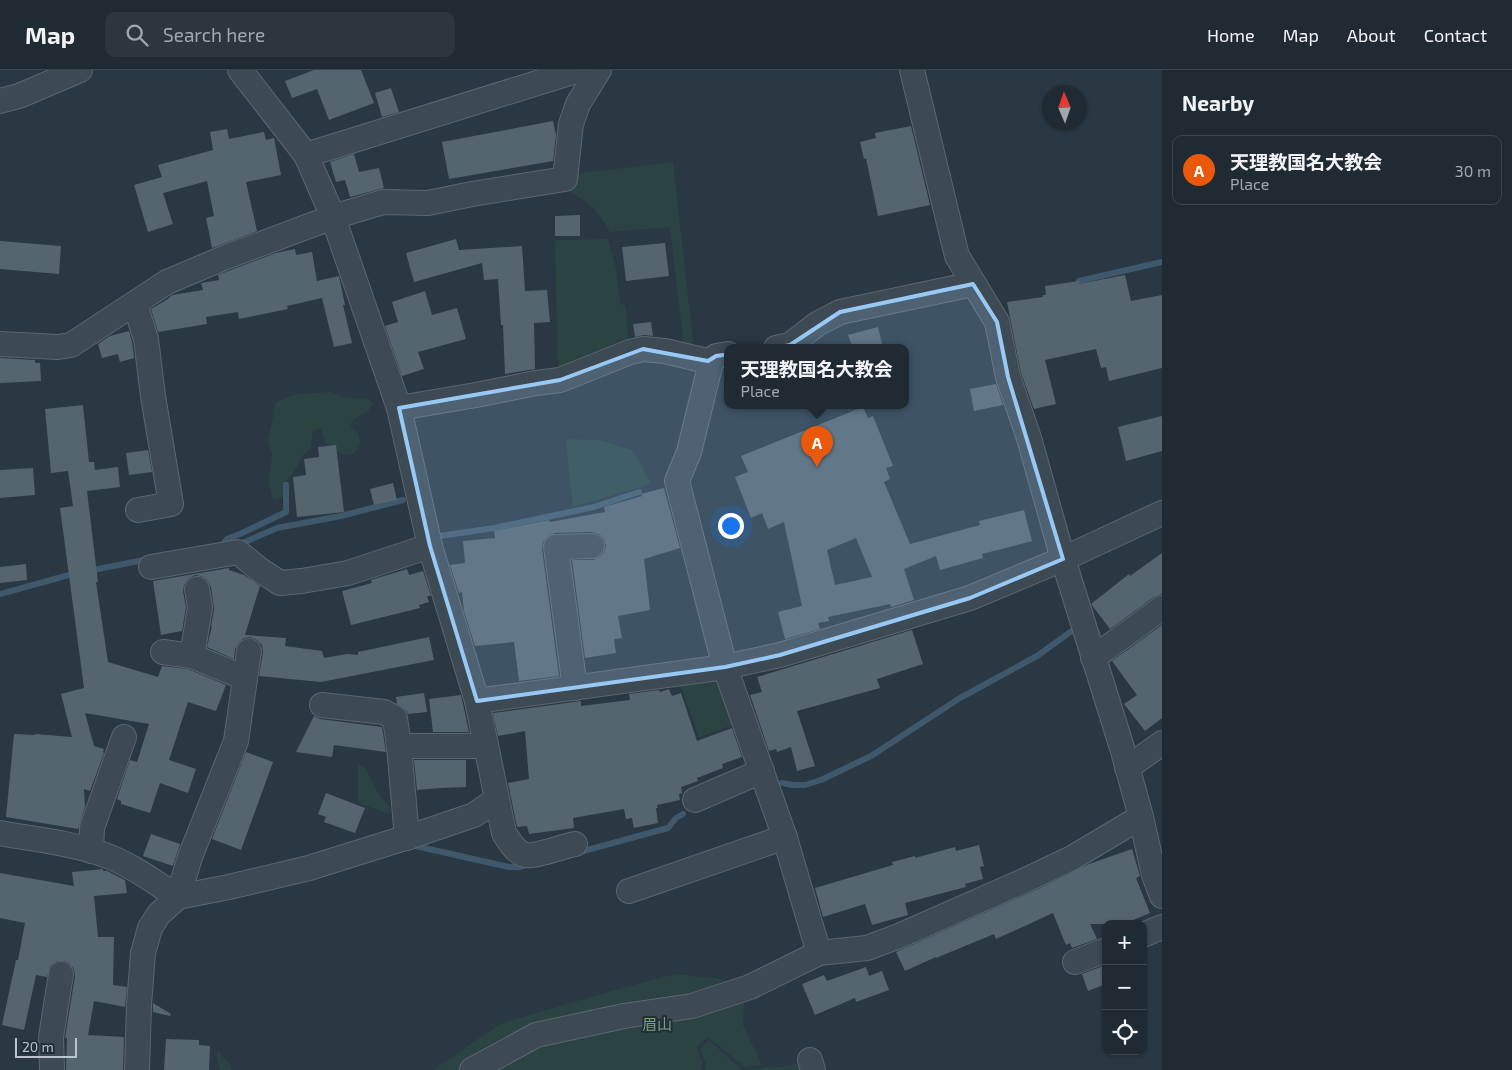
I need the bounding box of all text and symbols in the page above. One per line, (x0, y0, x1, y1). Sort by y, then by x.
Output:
search box (105, 12, 455, 57)
text: Map (25, 20, 75, 49)
icon: search (123, 21, 151, 49)
text: Search here (163, 23, 265, 46)
text: Home (1207, 24, 1255, 46)
text: Map (1283, 24, 1319, 46)
text: About (1347, 24, 1396, 46)
text: Contact (1424, 24, 1487, 46)
north arrow (1042, 85, 1087, 130)
text: Nearby (1182, 90, 1254, 115)
text: 天理教国名大教会 (1230, 150, 1382, 173)
text: A (1194, 161, 1204, 180)
text: 30 m (1455, 161, 1491, 180)
text: Place (1230, 174, 1269, 193)
popup (724, 344, 909, 409)
text: 天理教国名大教会 (740, 357, 893, 380)
text: Place (740, 381, 780, 400)
pin: A (801, 426, 833, 467)
your location (718, 513, 744, 539)
map controls (1102, 920, 1147, 1055)
button: + (1102, 920, 1147, 965)
button: − (1102, 965, 1147, 1010)
button: locate (1102, 1010, 1147, 1055)
park label: 眉山 (642, 1015, 672, 1033)
scale bar (15, 1035, 78, 1058)
text: 20 m (22, 1038, 54, 1055)

